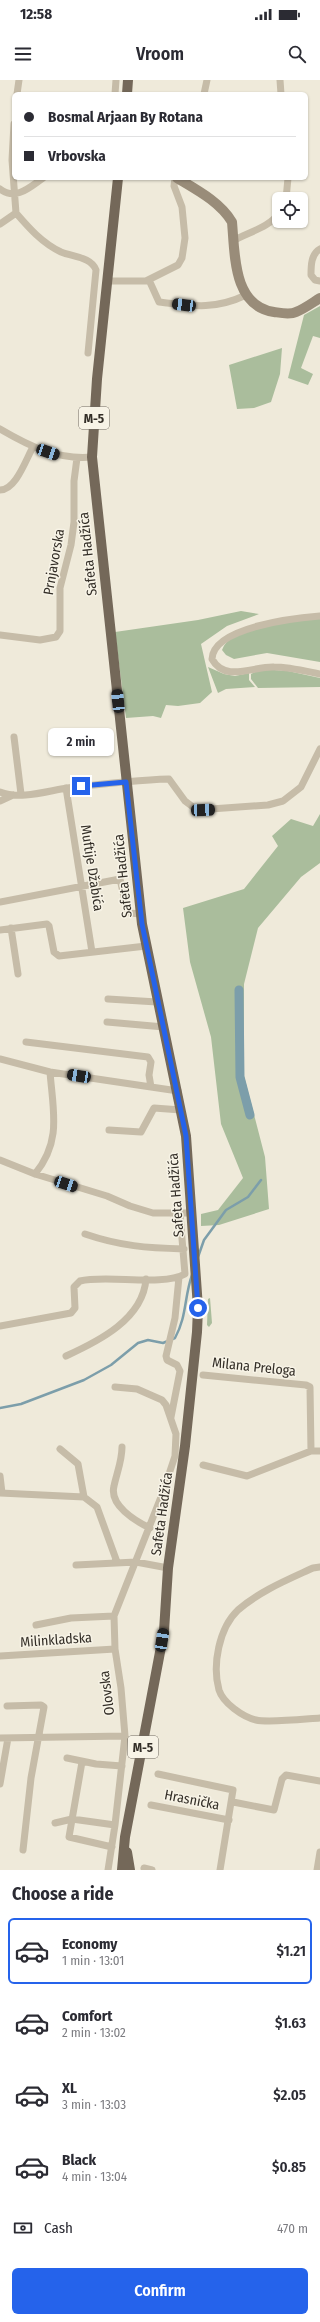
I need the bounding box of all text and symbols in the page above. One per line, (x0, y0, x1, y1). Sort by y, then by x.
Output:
text: 12:58 (20, 5, 52, 23)
icon: menu (12, 43, 34, 65)
text: Vroom (136, 43, 184, 65)
icon: search (286, 43, 308, 65)
text: Bosmal Arjaan By Rotana (48, 108, 203, 126)
text: Vrbovska (48, 147, 106, 165)
map controls (272, 192, 308, 228)
button: locate (272, 192, 308, 228)
car (171, 298, 197, 312)
road number: M-5 (79, 407, 109, 429)
car (35, 442, 61, 462)
street label: Safeta Hadžića (75, 511, 101, 597)
street label: Prnjavorska (40, 527, 68, 596)
car (111, 688, 125, 714)
callout: 2 min (48, 728, 114, 756)
text: 2 min (67, 734, 95, 749)
route end (72, 777, 90, 795)
car (191, 804, 215, 816)
street label: Muftije Džabića (77, 824, 107, 913)
street label: Safeta Hadžića (110, 833, 136, 919)
car (66, 1068, 92, 1084)
street label: Safeta Hadžića (165, 1152, 187, 1238)
car (53, 1175, 79, 1193)
route start (189, 1299, 207, 1317)
street label: Milana Preloga (211, 1354, 297, 1380)
street label: Safeta Hadžića (148, 1471, 176, 1557)
car (154, 1627, 170, 1653)
street label: Milinkladska (20, 1629, 93, 1651)
street label: Olovska (96, 1669, 118, 1716)
road number: M-5 (128, 1736, 158, 1758)
street label: Hrasnička (163, 1786, 221, 1814)
text: Choose a ride (12, 1883, 114, 1905)
icon: car (14, 1933, 50, 1969)
text: Economy (62, 1935, 117, 1953)
text: $1.21 (277, 1942, 306, 1960)
text: 1 min · 13:01 (62, 1953, 124, 1968)
icon: car (14, 2005, 50, 2041)
text: Comfort (62, 2007, 113, 2025)
text: $1.63 (275, 2014, 306, 2032)
text: 2 min · 13:02 (62, 2025, 126, 2040)
icon: car (14, 2077, 50, 2113)
text: XL (62, 2079, 77, 2097)
text: $2.05 (273, 2086, 306, 2104)
text: 3 min · 13:03 (62, 2097, 126, 2112)
icon: car (14, 2149, 50, 2185)
text: Black (62, 2151, 96, 2169)
text: $0.85 (272, 2158, 306, 2176)
text: 4 min · 13:04 (62, 2169, 127, 2184)
icon: cash (12, 2217, 34, 2239)
text: Cash (44, 2219, 73, 2237)
text: 470 m (277, 2221, 308, 2236)
button: Confirm (12, 2268, 308, 2314)

